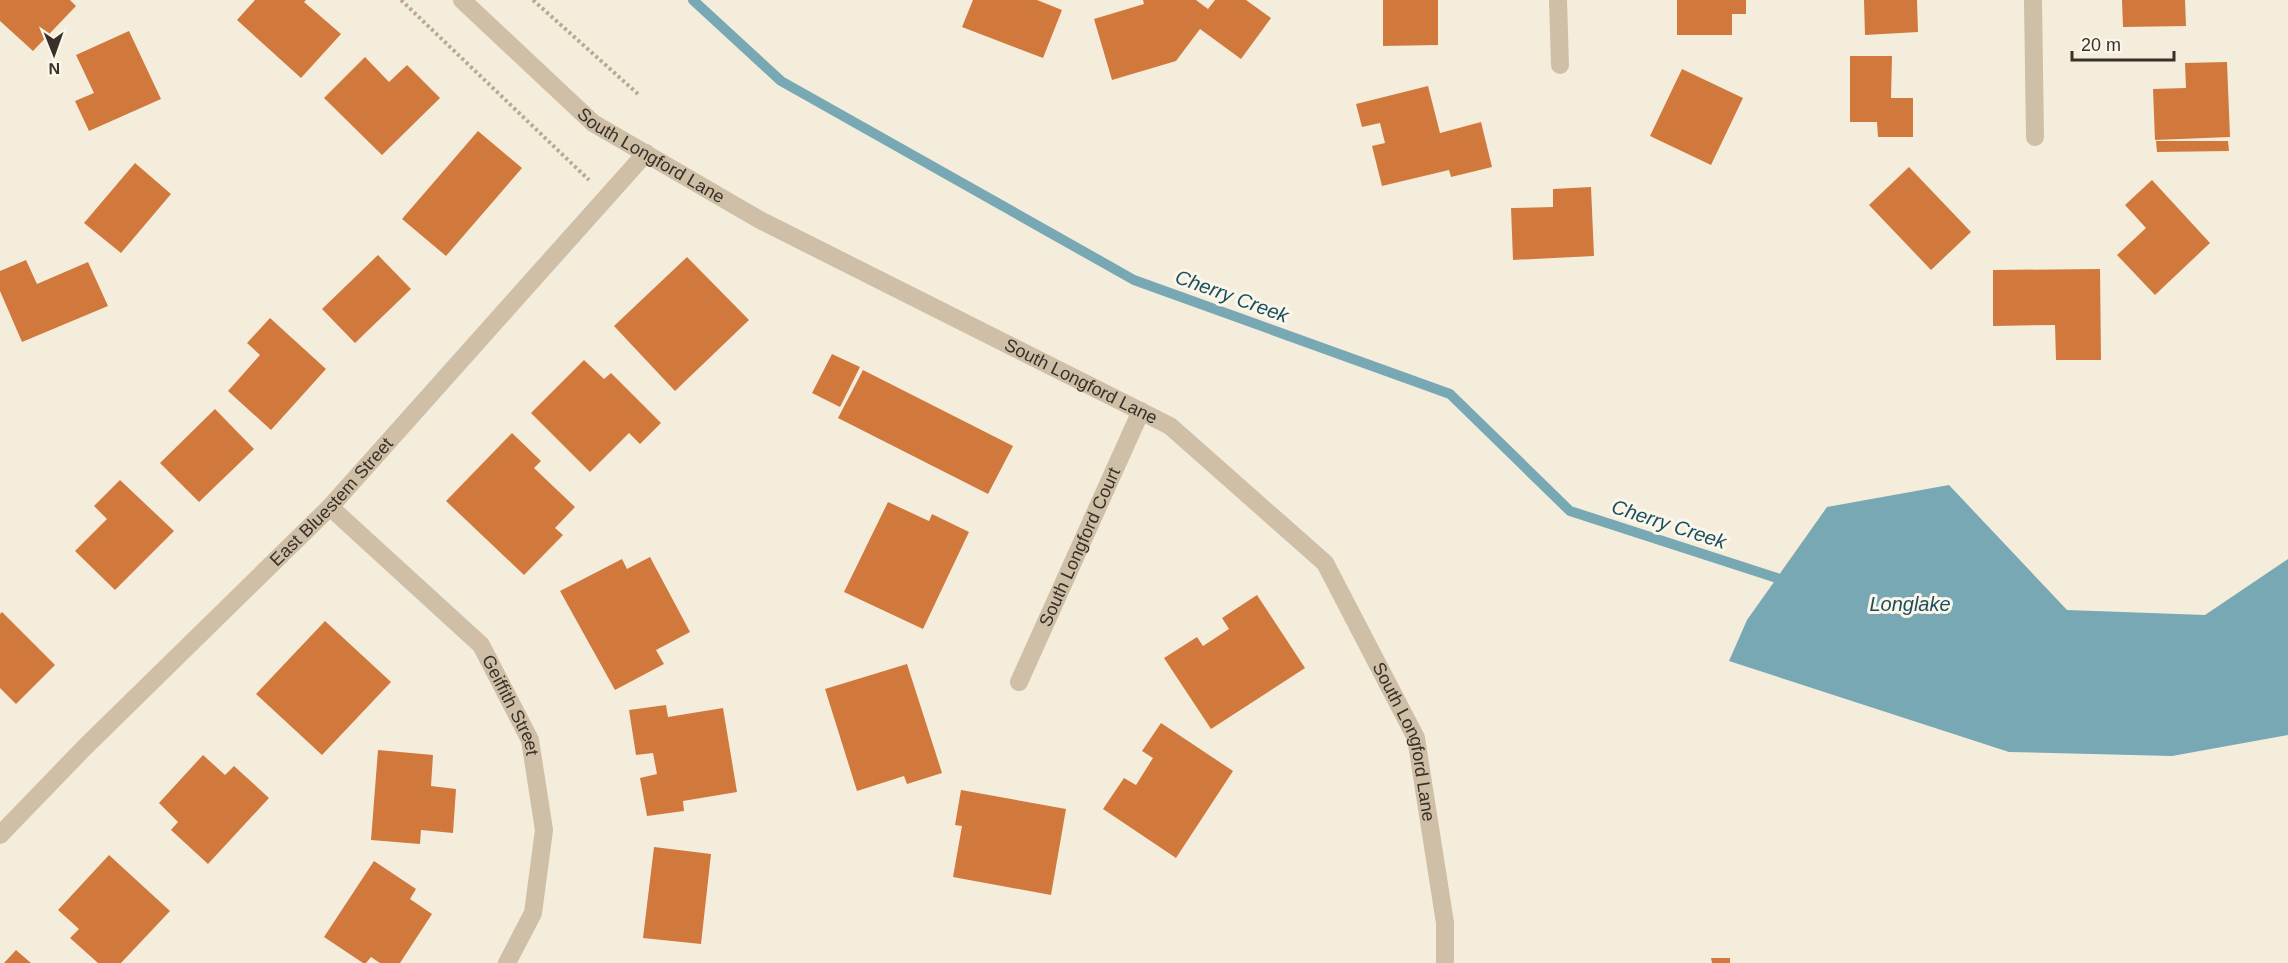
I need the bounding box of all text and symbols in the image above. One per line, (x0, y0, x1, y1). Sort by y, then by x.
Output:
north arrow (24, 24, 84, 84)
scale bar (2072, 24, 2174, 62)
text: 20 m (2081, 35, 2121, 55)
text: N (48, 60, 60, 77)
street label: South Longford Lane (573, 104, 728, 207)
water label: Cherry Creek (1172, 265, 1293, 327)
street label: South Longford Lane (1001, 335, 1161, 428)
street label: East Bluestem Street (266, 434, 397, 570)
street label: South Longford Court (1035, 464, 1124, 630)
water label: Cherry Creek (1609, 495, 1730, 553)
water label: Longlake (1869, 593, 1951, 615)
street label: Geiffith Street (478, 652, 542, 757)
street label: South Longford Lane (1368, 659, 1439, 823)

